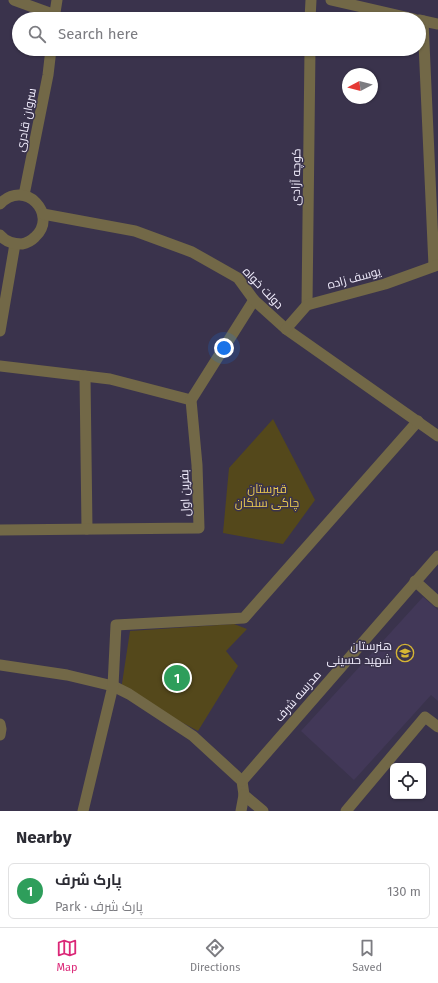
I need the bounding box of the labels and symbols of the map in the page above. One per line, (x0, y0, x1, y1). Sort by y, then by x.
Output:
north arrow (342, 68, 378, 104)
street label: سروان قادری (13, 87, 39, 153)
street label: کوچه آزادی (289, 148, 305, 206)
street label: دولت خواه (240, 264, 286, 312)
street label: یوسف زاده (326, 264, 383, 292)
your location (214, 338, 234, 358)
street label: بفرین اول (177, 469, 193, 517)
park label: قبرستان چاکی سلکان (235, 482, 299, 512)
place label: هنرستان شهید حسینی (326, 639, 392, 667)
school or university icon: هنرستان شهید حسینی (395, 643, 415, 663)
pin: 1 (164, 663, 190, 693)
street label: مدرسه شرف (272, 668, 324, 724)

